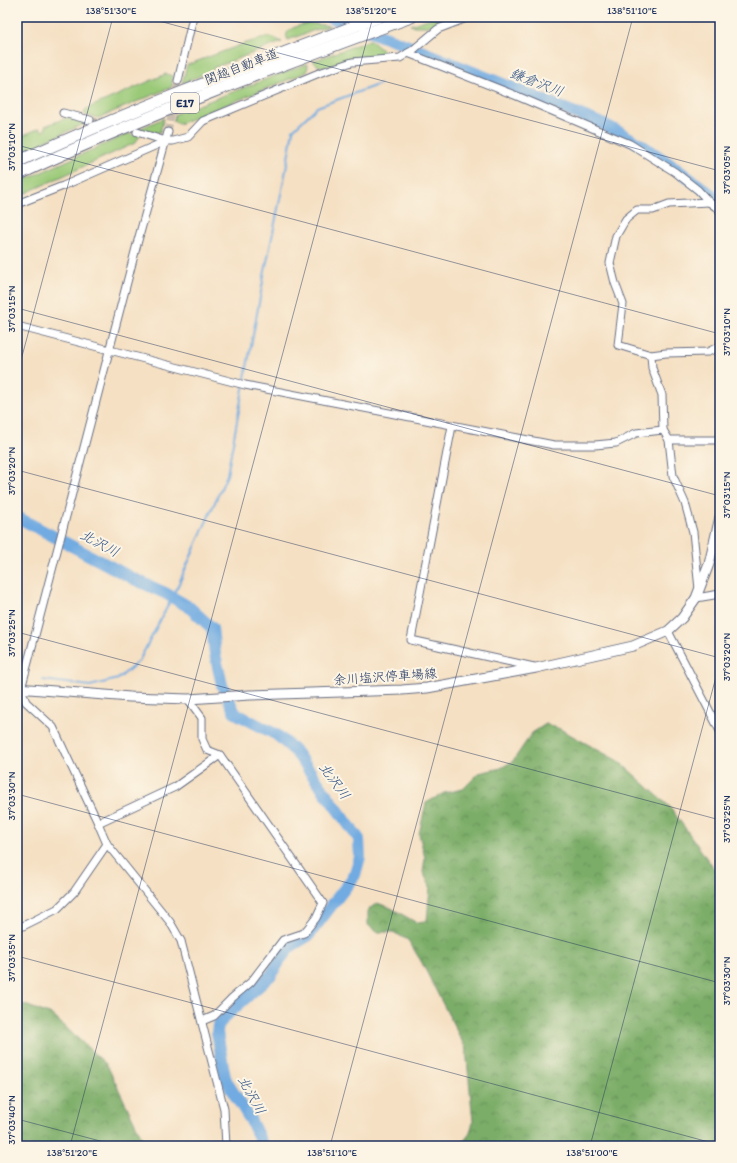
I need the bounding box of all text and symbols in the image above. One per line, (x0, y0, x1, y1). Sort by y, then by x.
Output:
text: 138°51'30"E (85, 4, 137, 17)
text: 138°51'20"E (346, 4, 397, 17)
text: 138°51'10"E (607, 4, 658, 17)
street label: 関越自動車道 (202, 45, 280, 87)
water label: 鎌倉沢川 (508, 64, 566, 100)
road number: E17 (171, 93, 199, 113)
text: 37°03'10"N (5, 123, 18, 171)
text: 37°03'05"N (720, 145, 733, 194)
text: 37°03'15"N (5, 285, 18, 333)
text: 37°03'10"N (720, 308, 733, 356)
text: 37°03'20"N (5, 446, 18, 495)
text: 37°03'15"N (720, 471, 733, 519)
water label: 北沢川 (77, 526, 122, 561)
text: 37°03'25"N (5, 609, 18, 657)
text: 37°03'20"N (720, 632, 733, 681)
street label: 余川塩沢停車場線 (333, 665, 438, 688)
water label: 北沢川 (315, 759, 354, 803)
text: 37°03'30"N (5, 771, 18, 820)
text: 37°03'25"N (720, 795, 733, 843)
text: 37°03'35"N (5, 934, 18, 982)
text: 37°03'30"N (720, 956, 733, 1005)
water label: 北沢川 (234, 1073, 269, 1118)
text: 37°03'40"N (5, 1095, 18, 1145)
text: 138°51'20"E (47, 1146, 98, 1159)
text: 138°51'10"E (307, 1146, 358, 1159)
text: 138°51'00"E (566, 1146, 618, 1159)

